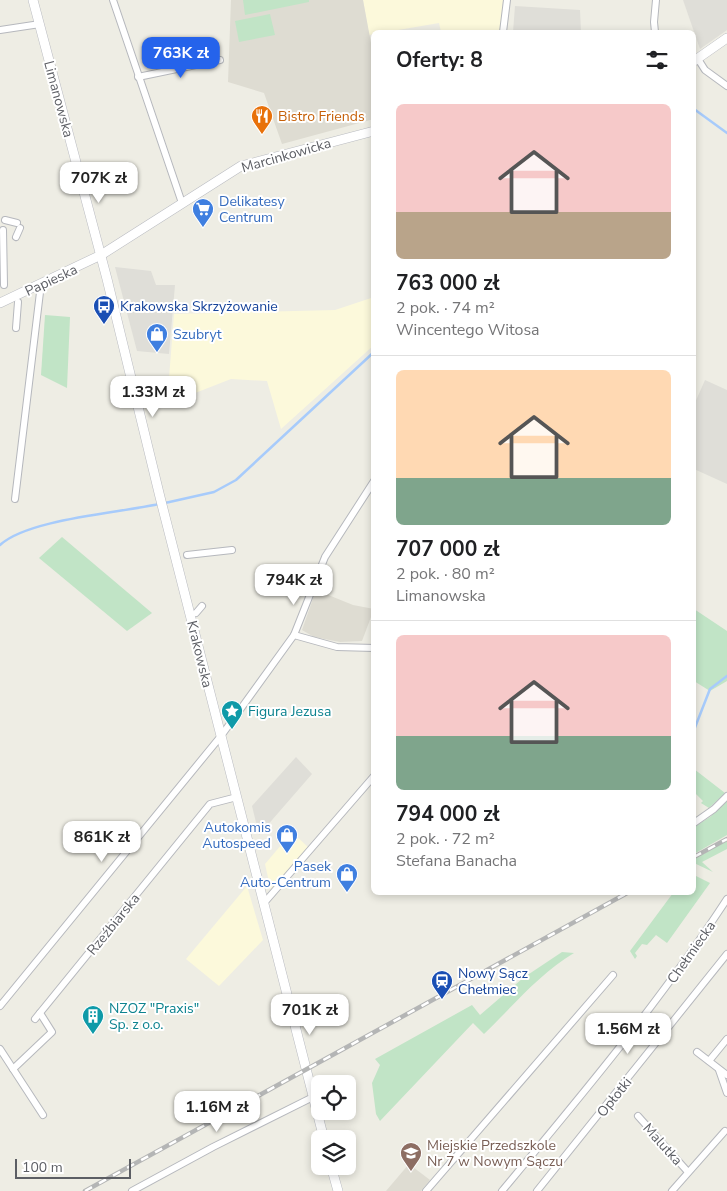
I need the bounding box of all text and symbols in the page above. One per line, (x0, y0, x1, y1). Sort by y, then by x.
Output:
pin: 763K zł (135, 36, 227, 79)
text: 763K zł (153, 42, 209, 64)
text: Oferty: 8 (396, 46, 483, 74)
icon: filters (643, 46, 671, 74)
street label: Limanowska (39, 59, 78, 140)
restaurant icon: Bistro Friends (250, 104, 274, 135)
place label: Bistro Friends (278, 107, 365, 126)
street label: Marcinkowicka (239, 134, 333, 177)
icon: home (489, 137, 579, 227)
pin: 707K zł (53, 162, 145, 204)
text: 707K zł (71, 167, 127, 189)
place label: Delikatesy Centrum (219, 192, 285, 227)
supermarket icon: Delikatesy Centrum (191, 197, 215, 228)
street label: Papieska (22, 260, 81, 301)
text: 763 000 zł (396, 269, 500, 297)
bus stop icon: Krakowska Skrzyżowanie (92, 294, 116, 325)
place label: Krakowska Skrzyżowanie (120, 297, 278, 316)
text: 2 pok. · 74 m² (396, 297, 495, 319)
text: Wincentego Witosa (396, 319, 540, 341)
shop icon: Szubryt (145, 322, 169, 353)
place label: Szubryt (173, 325, 222, 344)
pin: 1.33M zł (101, 376, 205, 418)
text: 1.33M zł (121, 381, 185, 403)
icon: home (489, 402, 579, 492)
text: 707 000 zł (396, 535, 500, 563)
text: 2 pok. · 80 m² (396, 563, 495, 585)
pin: 794K zł (248, 564, 340, 606)
text: 794K zł (266, 569, 322, 591)
text: Limanowska (396, 585, 486, 607)
street label: Krakowska (182, 619, 217, 690)
icon: home (489, 667, 579, 757)
place icon: Figura Jezusa (220, 699, 244, 730)
place label: Figura Jezusa (248, 702, 331, 721)
text: 794 000 zł (396, 800, 500, 828)
place label: Autokomis Autospeed (202, 818, 271, 853)
pin: 861K zł (56, 820, 148, 863)
shop icon: Autokomis Autospeed (275, 823, 299, 854)
text: 861K zł (74, 826, 130, 848)
text: 2 pok. · 72 m² (396, 828, 495, 850)
text: Stefana Banacha (396, 850, 517, 872)
place label: Pasek Auto-Centrum (240, 857, 332, 892)
shop icon: Pasek Auto-Centrum (335, 862, 359, 893)
street label: Rzeźbiarska (83, 889, 144, 959)
street label: Chełmiecka (663, 917, 720, 987)
place label: Nowy Sącz Chełmiec (458, 964, 528, 999)
station icon: Nowy Sącz Chełmiec (430, 969, 454, 1000)
pin: 701K zł (264, 994, 356, 1036)
place label: NZOZ "Praxis" Sp. z o.o. (109, 999, 199, 1034)
text: 701K zł (282, 999, 338, 1021)
building icon: NZOZ "Praxis" Sp. z o.o. (81, 1004, 105, 1035)
pin: 1.56M zł (576, 1012, 680, 1055)
text: 1.56M zł (596, 1018, 660, 1040)
street label: Opłotki (593, 1074, 636, 1121)
map controls (311, 1075, 356, 1175)
button: locate (311, 1075, 356, 1120)
pin: 1.16M zł (165, 1090, 269, 1133)
text: 1.16M zł (185, 1096, 249, 1118)
street label: Malutka (639, 1119, 687, 1170)
button: layers (311, 1130, 356, 1175)
place label: Miejskie Przedszkole Nr 7 w Nowym Sączu (427, 1136, 563, 1171)
school or university icon: Miejskie Przedszkole Nr 7 w Nowym Sączu (399, 1141, 423, 1172)
scale bar (15, 1156, 131, 1179)
text: 100 m (22, 1158, 63, 1177)

